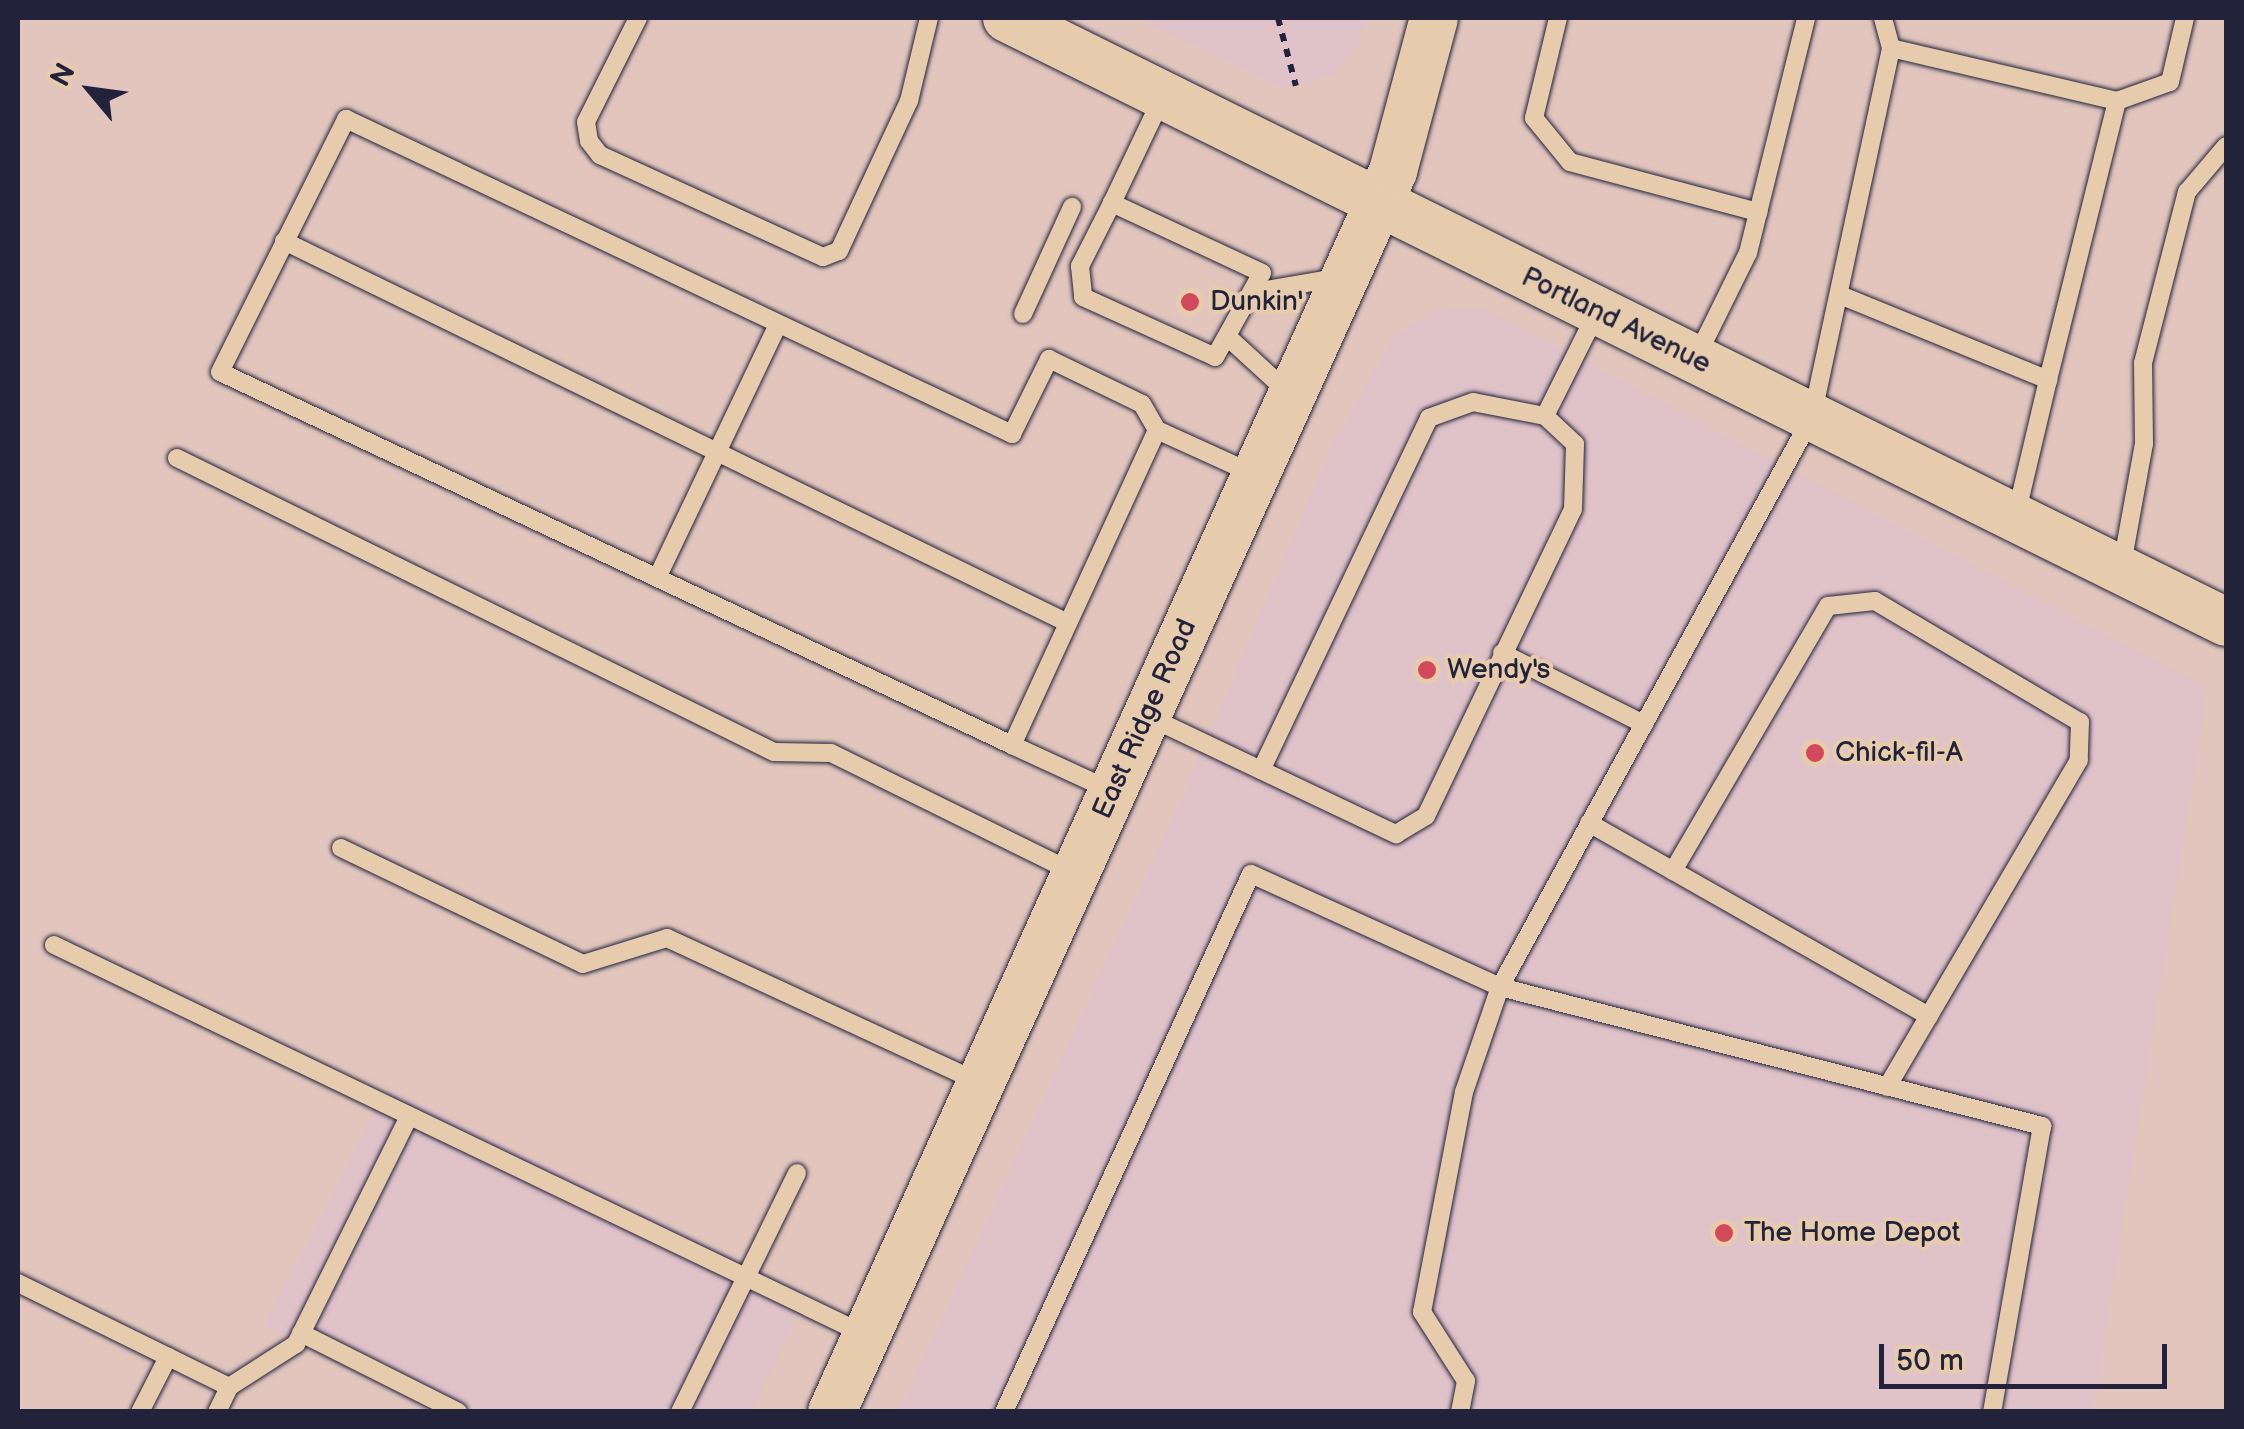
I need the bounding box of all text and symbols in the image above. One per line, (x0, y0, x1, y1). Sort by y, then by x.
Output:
north arrow (40, 40, 140, 140)
text: N (44, 58, 83, 92)
street label: Portland Avenue (1516, 261, 1716, 381)
place label: Dunkin' (1210, 285, 1304, 319)
marker: Dunkin' (1179, 291, 1201, 313)
street label: East Ridge Road (1086, 614, 1204, 824)
place label: Wendy's (1447, 653, 1550, 687)
marker: Wendy's (1416, 659, 1438, 681)
place label: Chick-fil-A (1835, 736, 1963, 770)
marker: Chick-fil-A (1804, 742, 1826, 764)
place label: The Home Depot (1744, 1216, 1960, 1250)
marker: The Home Depot (1713, 1222, 1735, 1244)
scale bar (1884, 1324, 2172, 1386)
text: 50 m (1896, 1343, 1964, 1379)

